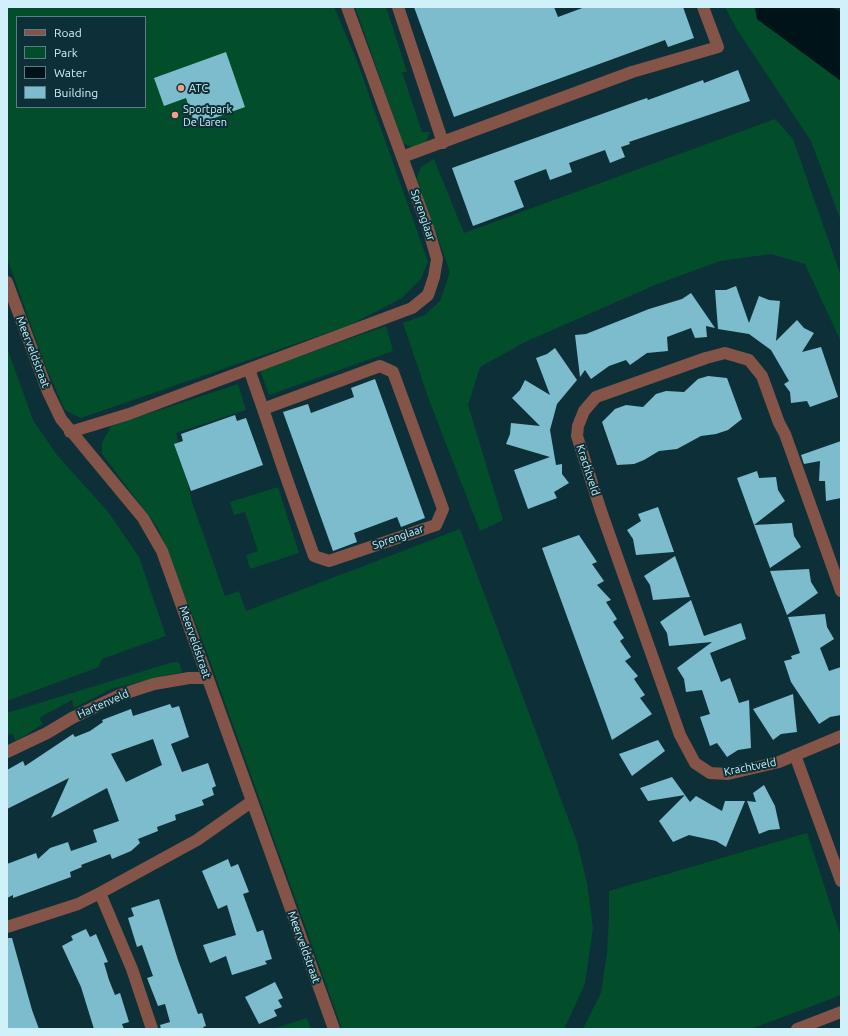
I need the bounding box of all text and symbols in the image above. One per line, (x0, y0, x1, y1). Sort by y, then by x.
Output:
legend (16, 16, 146, 108)
text: Road (54, 26, 82, 39)
text: Park (54, 46, 78, 59)
text: Water (54, 66, 87, 79)
place label: ATC (189, 81, 208, 95)
marker: ATC (176, 83, 186, 93)
text: Building (54, 86, 98, 99)
place label: Sportpark De Laren (183, 102, 232, 128)
marker: Sportpark De Laren (170, 110, 180, 120)
street label: Sprenglaar (408, 188, 438, 242)
street label: Meerveldstraat (13, 314, 53, 390)
street label: Krachtveld (574, 443, 602, 497)
street label: Sprenglaar (371, 522, 425, 552)
street label: Meerveldstraat (176, 604, 214, 680)
street label: Hartenveld (75, 687, 131, 721)
street label: Krachtveld (723, 755, 777, 779)
street label: Meerveldstraat (285, 909, 323, 985)

